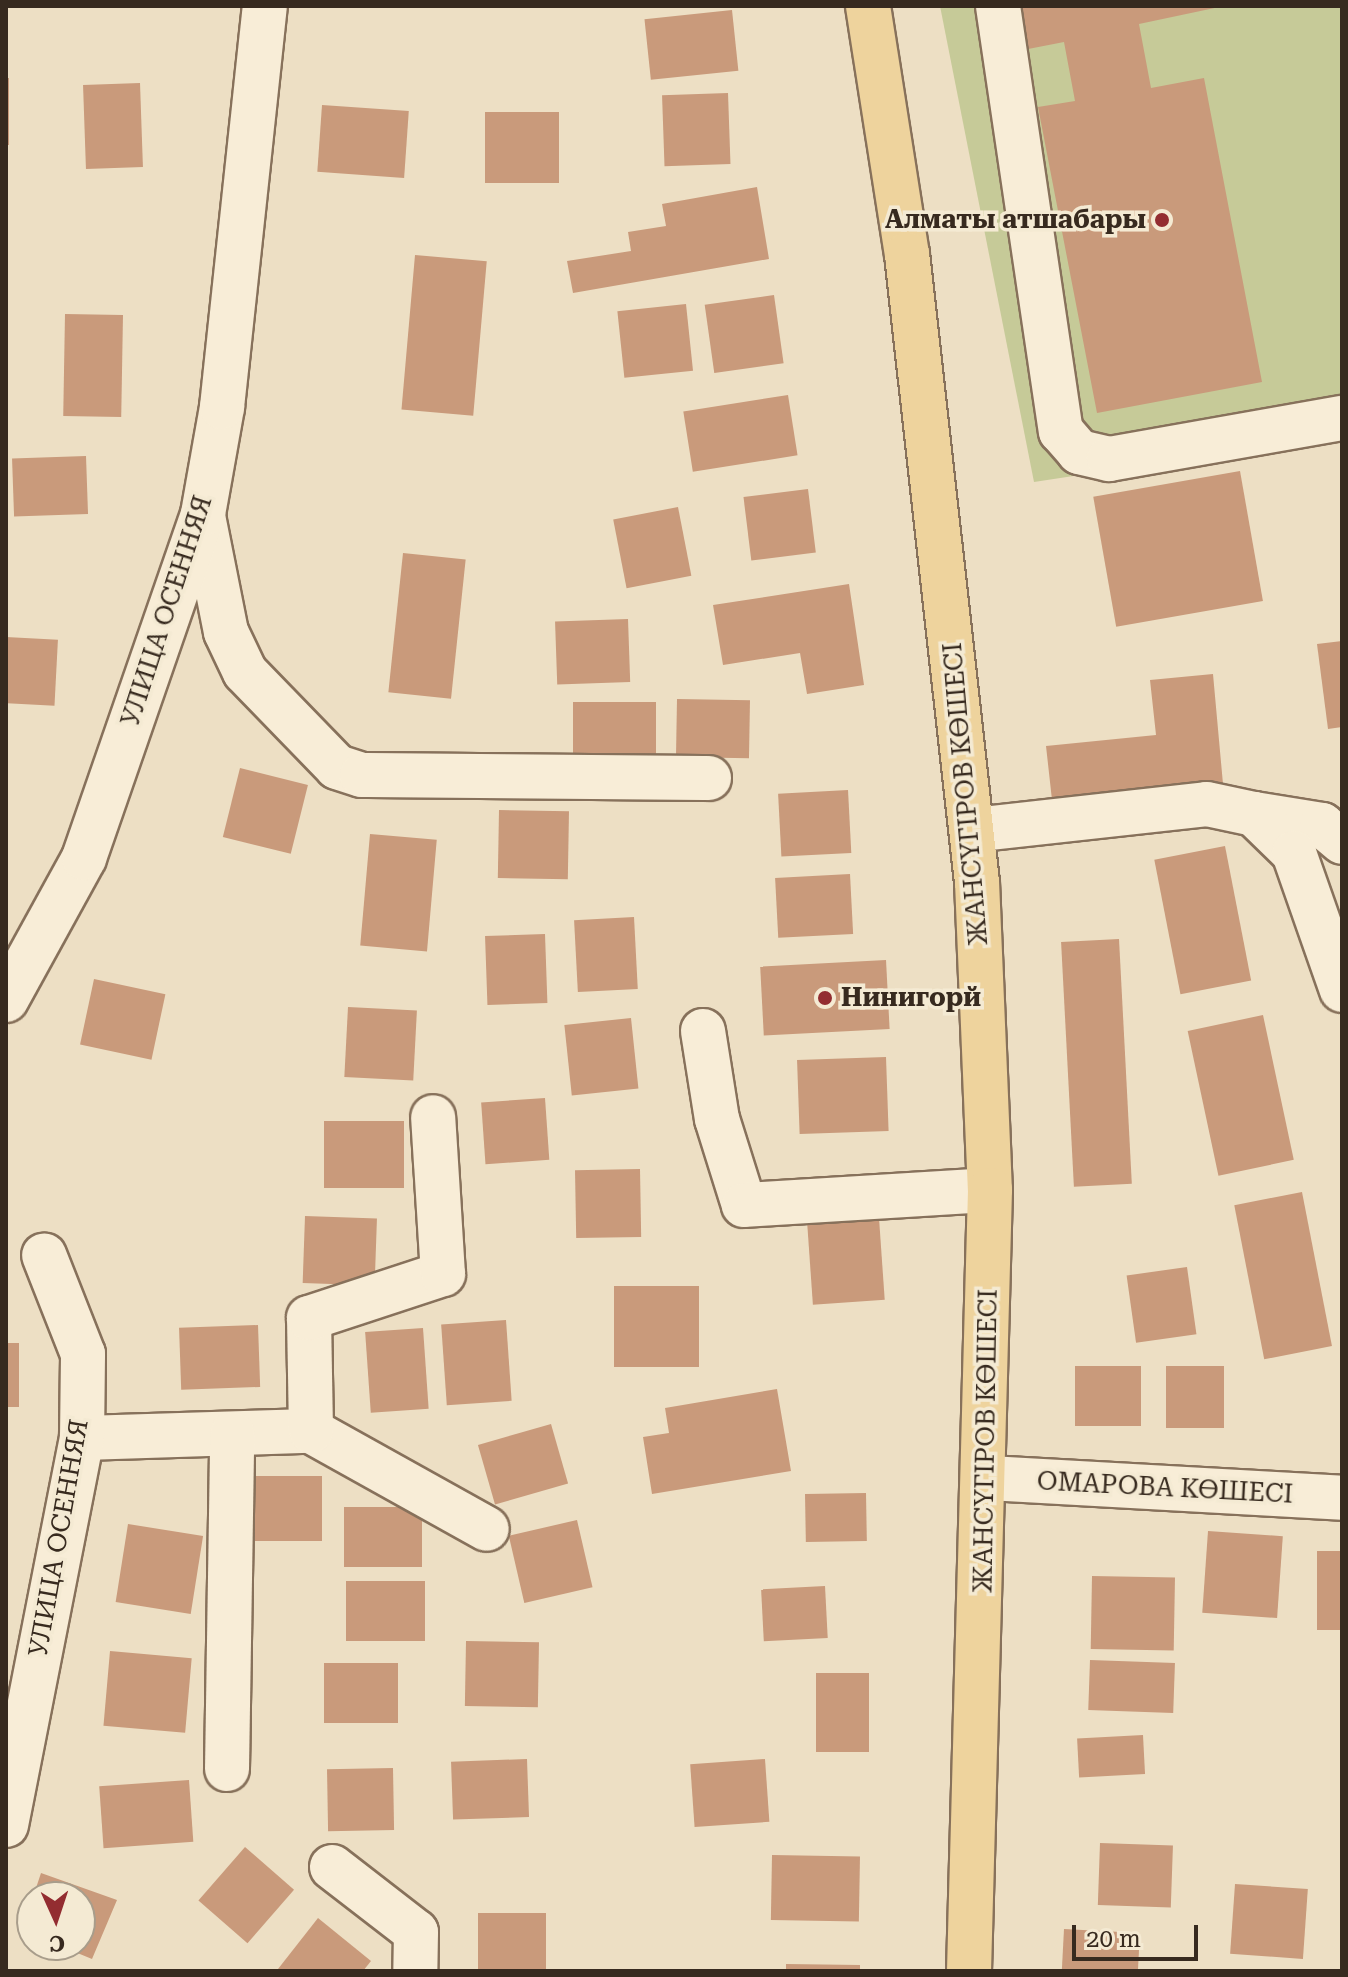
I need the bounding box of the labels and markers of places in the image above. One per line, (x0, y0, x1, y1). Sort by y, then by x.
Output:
place label: Алматы атшабары (885, 204, 1146, 236)
marker: Алматы атшабары (1153, 211, 1171, 229)
place label: Нинигорй (841, 982, 981, 1014)
marker: Нинигорй (816, 989, 834, 1007)

